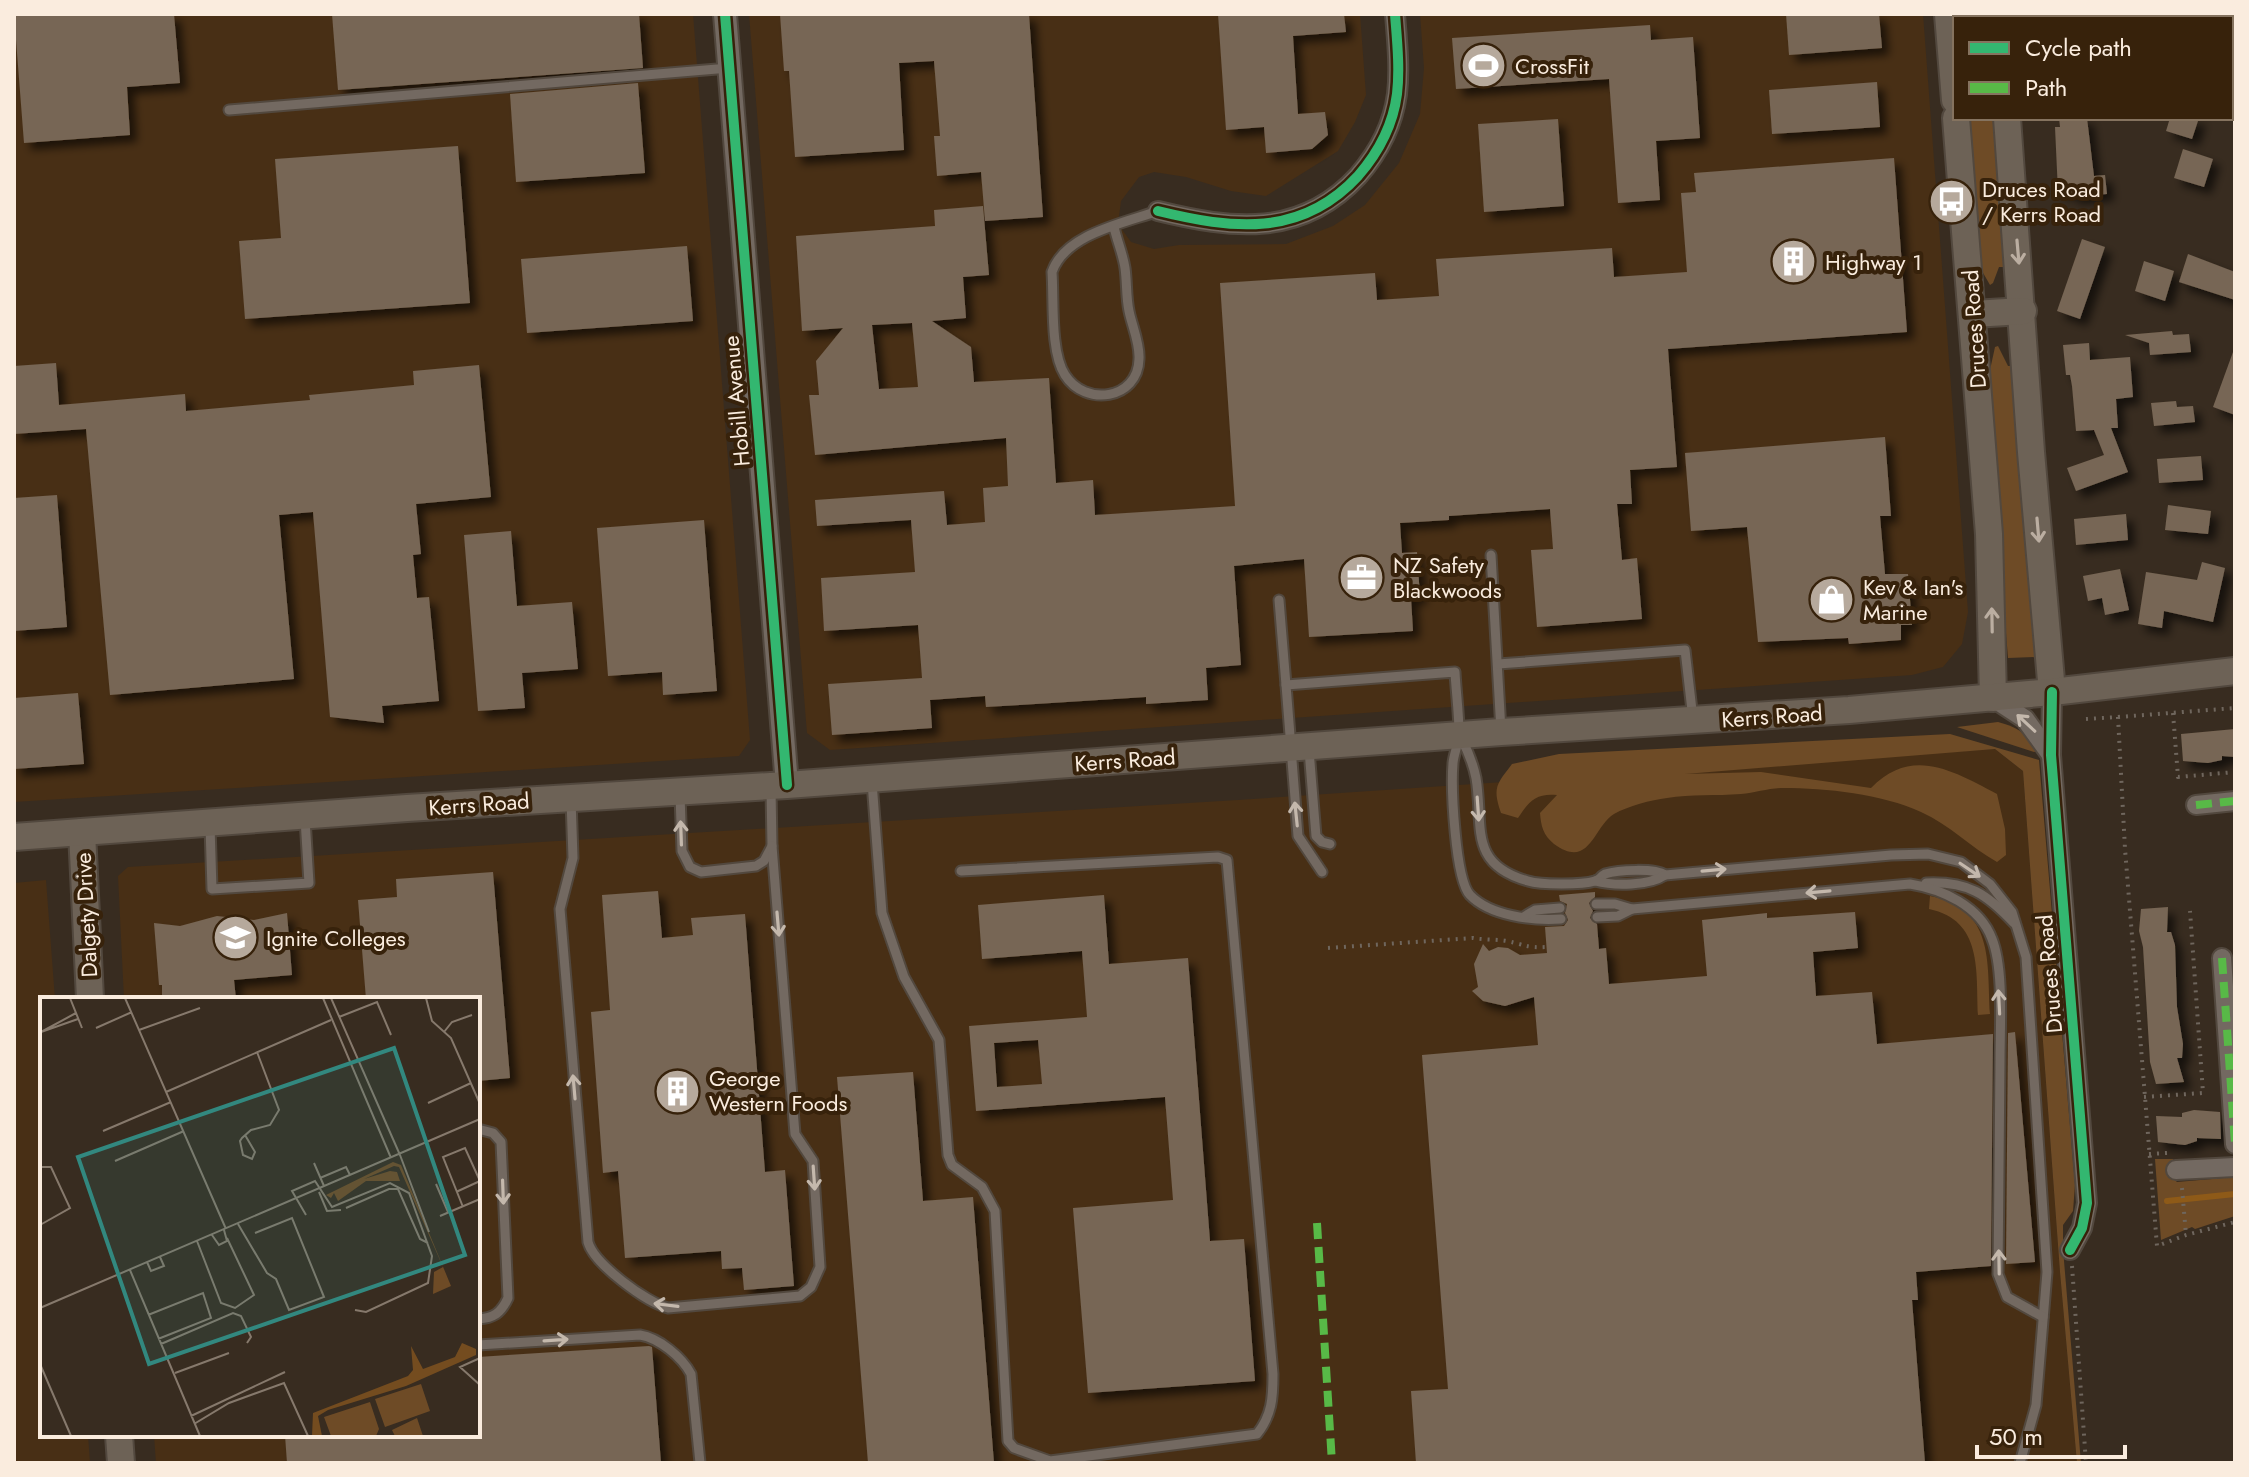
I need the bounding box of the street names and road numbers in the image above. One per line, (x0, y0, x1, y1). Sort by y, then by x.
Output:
street label: Druces Road (1954, 269, 1994, 389)
street label: Hobill Avenue (714, 334, 758, 468)
street label: Kerrs Road (1720, 697, 1824, 735)
street label: Kerrs Road (1073, 741, 1177, 779)
street label: Kerrs Road (427, 785, 531, 823)
street label: Dalgety Drive (67, 852, 105, 978)
street label: Druces Road (2028, 913, 2070, 1035)

